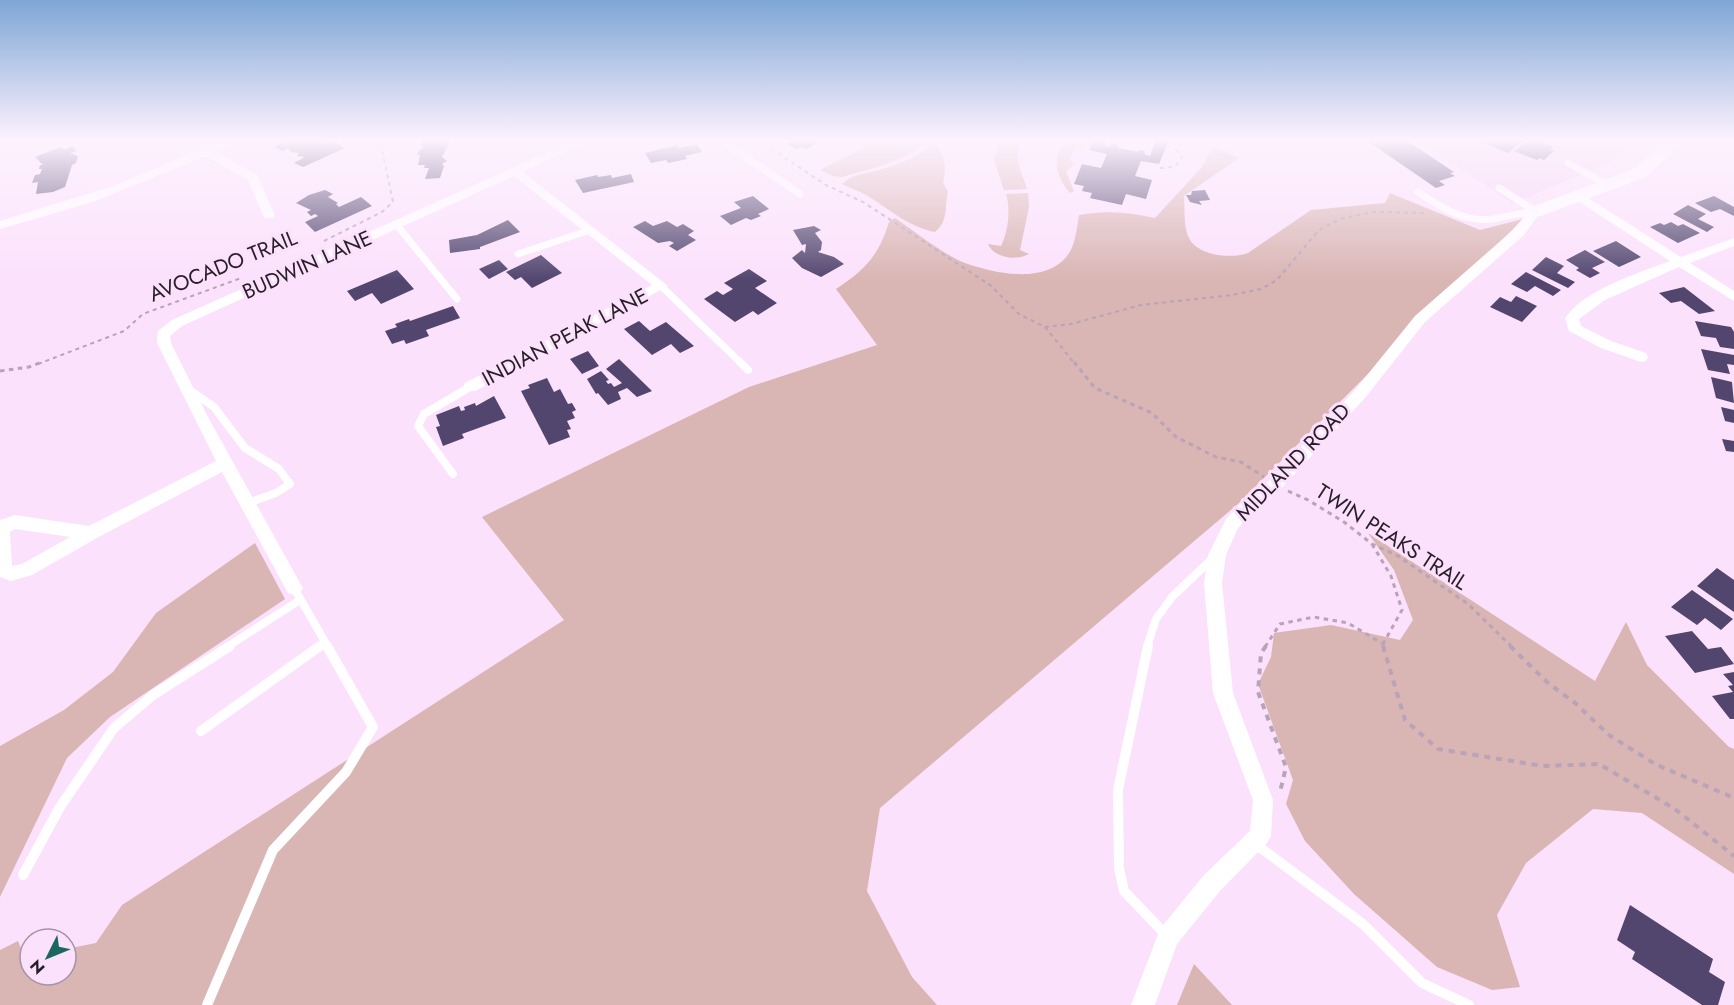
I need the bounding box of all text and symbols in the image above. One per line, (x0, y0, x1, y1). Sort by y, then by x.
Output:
street label: AVOCADO TRAIL (145, 222, 302, 309)
street label: BUDWIN LANE (238, 223, 376, 307)
street label: INDIAN PEAK LANE (477, 281, 653, 393)
street label: MIDLAND ROAD (1229, 397, 1357, 527)
street label: TWIN PEAKS TRAIL (1310, 477, 1474, 598)
north arrow (18, 927, 78, 987)
text: N (25, 954, 50, 979)

